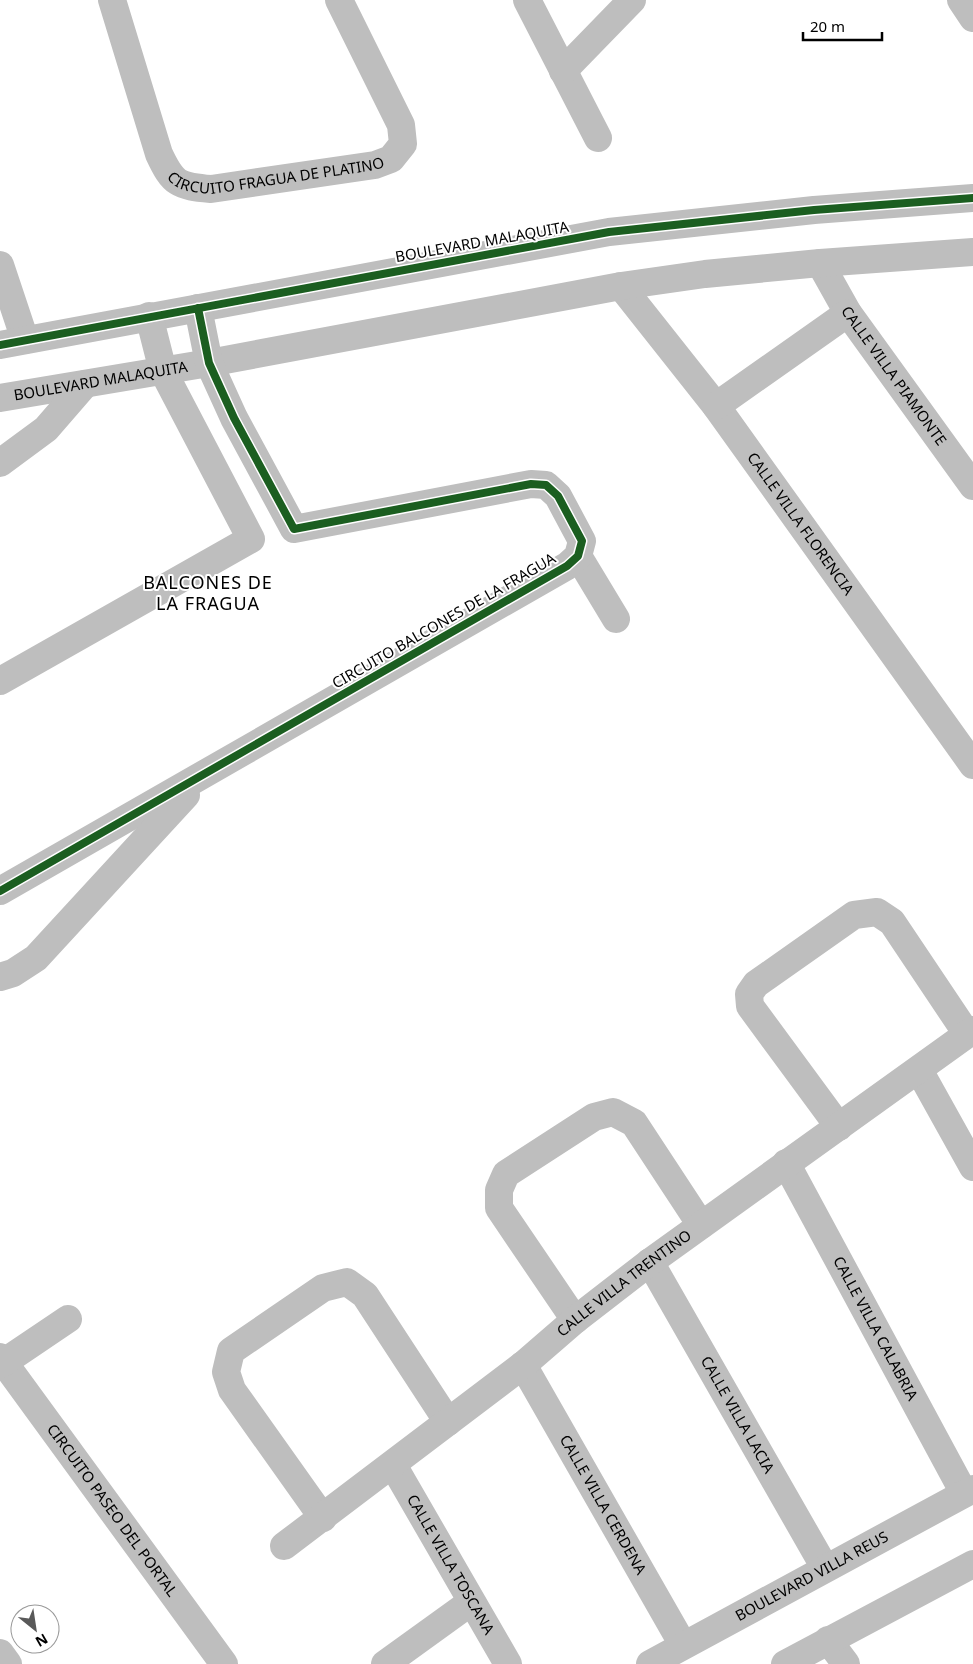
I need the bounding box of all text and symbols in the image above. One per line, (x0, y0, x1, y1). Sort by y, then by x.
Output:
scale bar (803, 10, 882, 42)
text: 20 m (810, 16, 845, 36)
street label: CIRCUITO FRAGUA DE PLATINO (163, 151, 387, 198)
street label: BOULEVARD MALAQUITA (394, 216, 571, 266)
street label: CALLE VILLA PIAMONTE (837, 302, 952, 449)
street label: BOULEVARD MALAQUITA (12, 356, 189, 405)
street label: CALLE VILLA FLORENCIA (743, 448, 859, 599)
street label: CIRCUITO BALCONES DE LA FRAGUA (328, 548, 559, 693)
district label: BALCONES DE LA FRAGUA (143, 570, 273, 615)
street label: CALLE VILLA TRENTINO (552, 1225, 695, 1340)
street label: CALLE VILLA CALABRIA (829, 1252, 923, 1404)
street label: CALLE VILLA LACIA (697, 1352, 780, 1477)
street label: CIRCUITO PASEO DEL PORTAL (43, 1419, 183, 1600)
street label: CALLE VILLA CERDENA (556, 1431, 652, 1578)
street label: CALLE VILLA TOSCANA (403, 1490, 500, 1638)
street label: BOULEVARD VILLA REUS (731, 1526, 891, 1625)
north arrow (10, 1604, 60, 1654)
text: N (32, 1630, 51, 1652)

